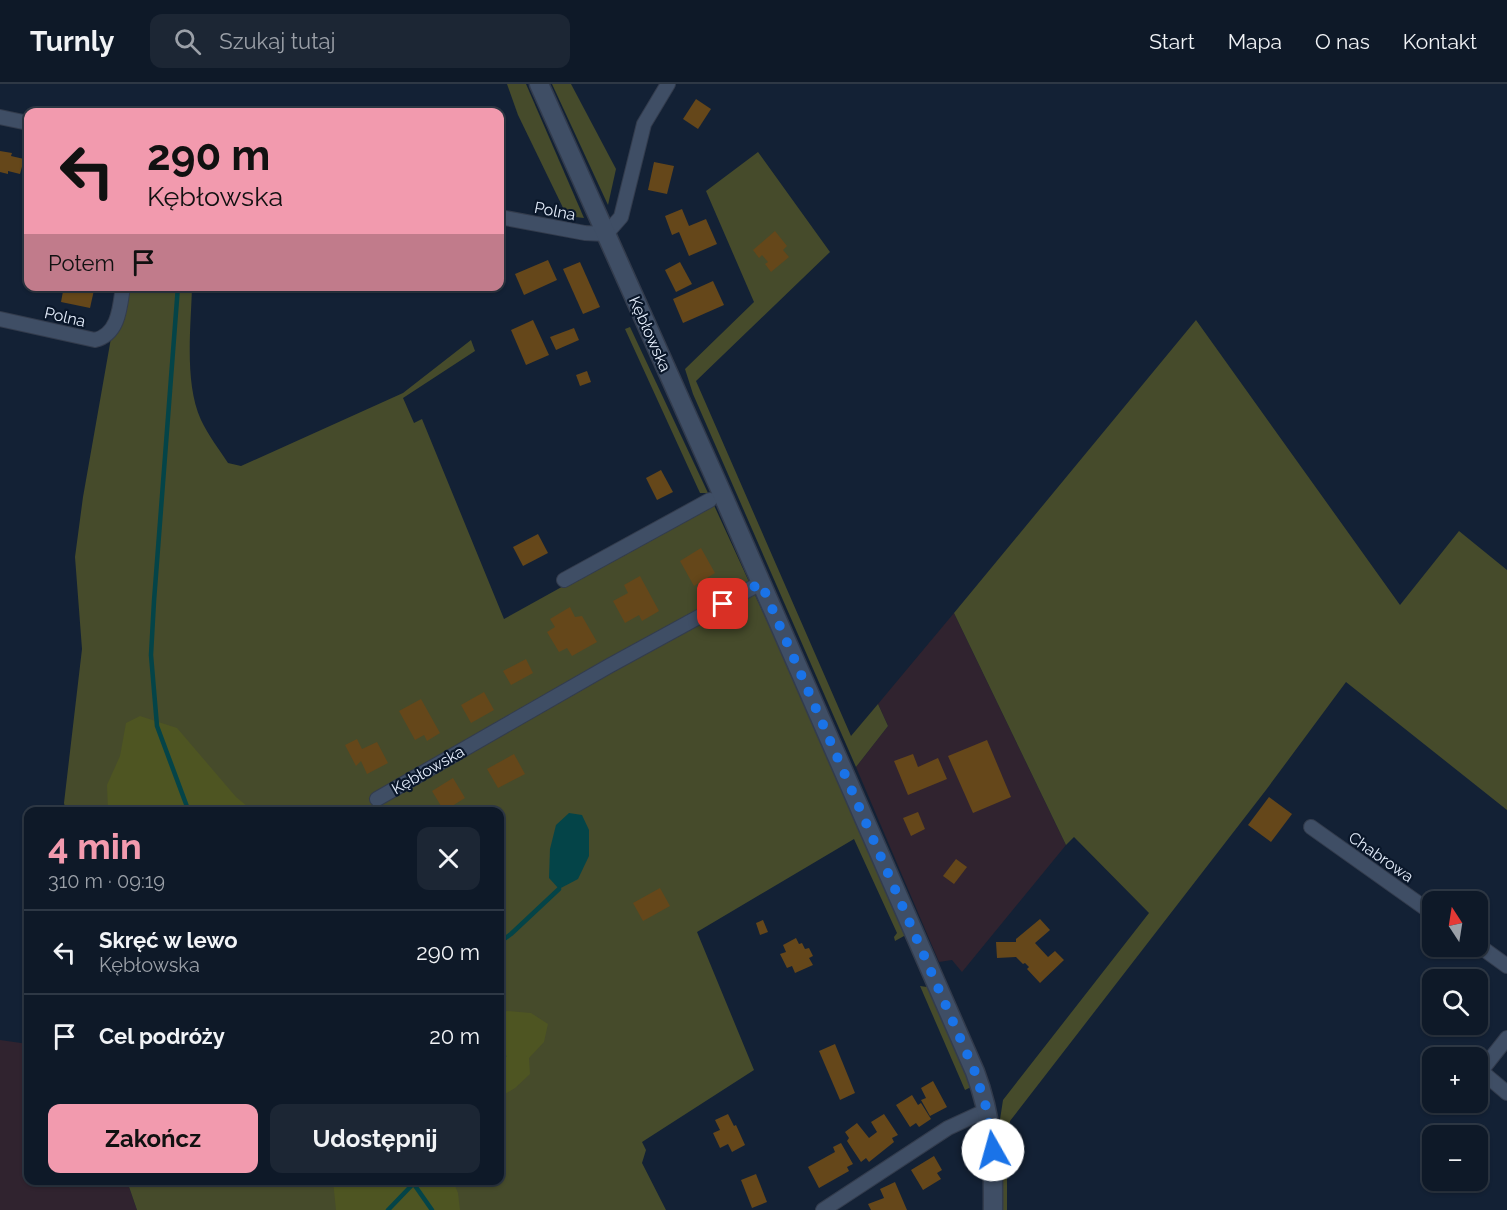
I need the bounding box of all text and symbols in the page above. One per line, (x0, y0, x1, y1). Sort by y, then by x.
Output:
search box (150, 14, 570, 68)
text: Turnly (30, 25, 114, 58)
icon: search (171, 25, 204, 58)
text: Szukaj tutaj (219, 28, 335, 54)
text: Start (1149, 29, 1195, 54)
text: Mapa (1228, 29, 1282, 54)
text: O nas (1315, 29, 1370, 54)
text: Kontakt (1403, 29, 1477, 54)
text: 290 m (147, 131, 270, 180)
icon: left (48, 132, 126, 210)
text: Kębłowska (147, 181, 283, 212)
street label: Polna (533, 198, 577, 224)
icon: arrive (127, 246, 160, 279)
text: Potem (48, 250, 115, 276)
street label: Kębłowska (625, 293, 675, 375)
street label: Polna (43, 303, 87, 331)
pin (697, 578, 748, 629)
icon: arrive (706, 587, 739, 620)
street label: Kębłowska (388, 742, 468, 798)
text: 4 min (48, 825, 142, 867)
button: close (417, 827, 480, 890)
street label: Chabrowa (1345, 828, 1417, 886)
text: 310 m · 09:19 (48, 869, 165, 893)
north arrow (1422, 891, 1488, 957)
map controls (1422, 891, 1488, 1191)
text: Skręć w lewo (99, 927, 238, 953)
icon: left (48, 936, 81, 969)
text: 290 m (416, 939, 480, 965)
text: Kębłowska (99, 953, 200, 977)
button: search (1422, 969, 1488, 1035)
icon: arrive (48, 1020, 81, 1053)
text: Cel podróży (99, 1023, 225, 1049)
text: 20 m (429, 1023, 480, 1049)
button: + (1422, 1047, 1488, 1113)
button: Zakończ (48, 1104, 258, 1173)
button: Udostępnij (270, 1104, 480, 1173)
position arrow (961, 1118, 1025, 1182)
button: − (1422, 1125, 1488, 1191)

